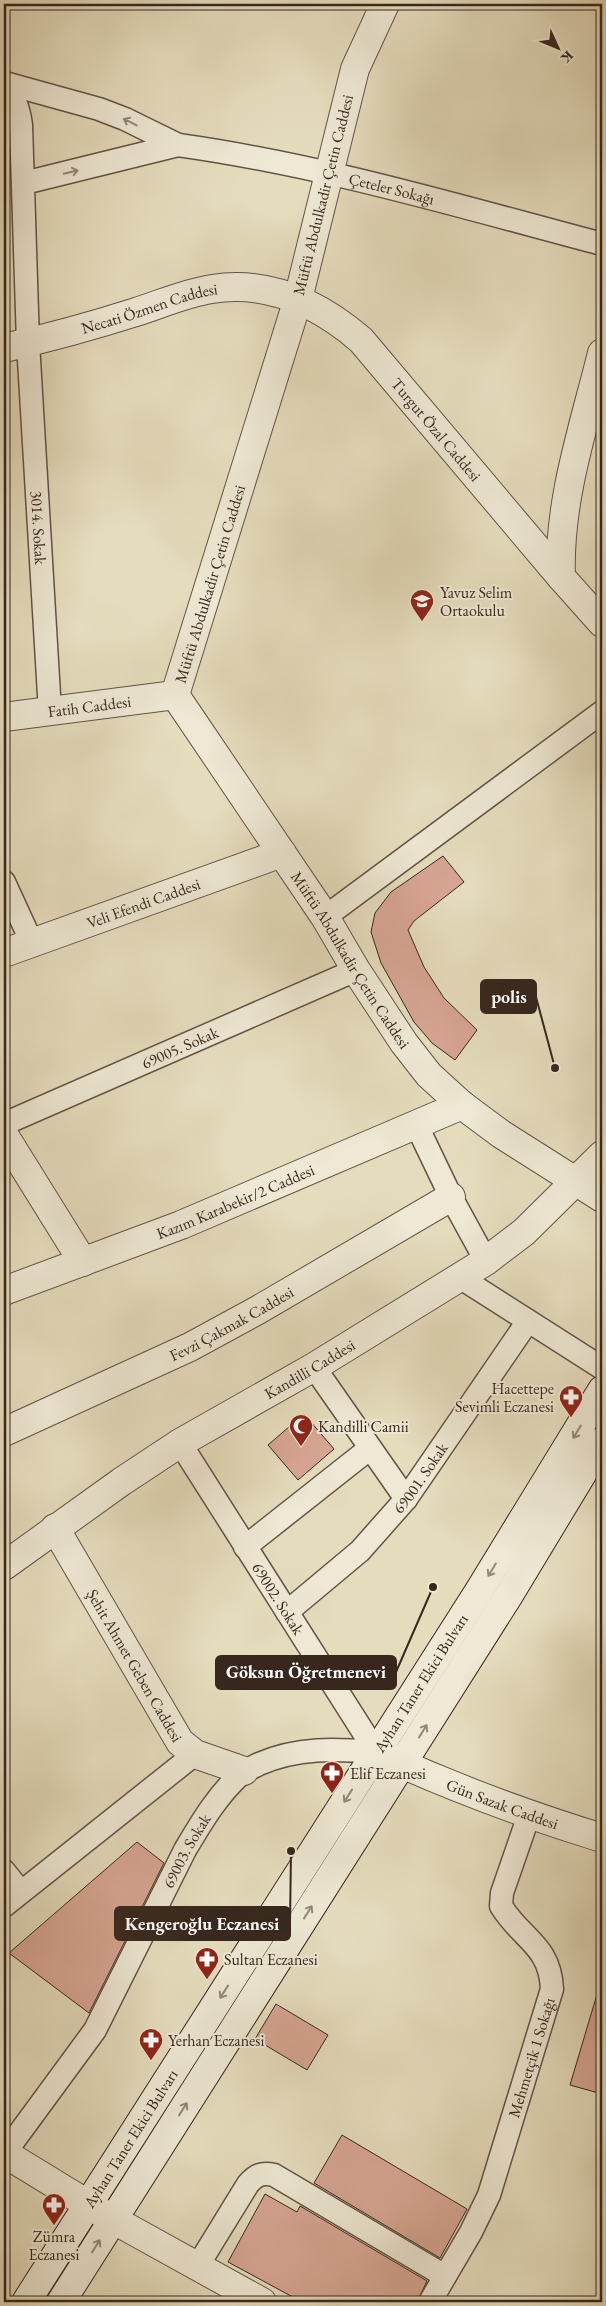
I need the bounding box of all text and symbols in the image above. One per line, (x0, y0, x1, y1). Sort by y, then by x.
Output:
north arrow (534, 22, 584, 72)
text: K (557, 47, 578, 67)
street label: Müftü Abdulkadir Çetin Caddesi (288, 92, 358, 298)
one-way arrow (123, 117, 138, 126)
one-way arrow (63, 166, 79, 176)
street label: Çeteler Sokağı (347, 168, 437, 209)
street label: Necati Özmen Caddesi (79, 278, 219, 338)
street label: Turgut Özal Caddesi (387, 373, 486, 486)
street label: Müftü Abdulkadir Çetin Caddesi (170, 482, 250, 686)
street label: 3014. Sokak (26, 490, 52, 566)
place label: Yavuz Selim Ortaokulu (440, 582, 513, 621)
school or university icon: Yavuz Selim Ortaokulu (409, 588, 435, 622)
street label: Fatih Caddesi (46, 690, 132, 722)
street label: Müftü Abdulkadir Çetin Caddesi (286, 867, 415, 1053)
street label: Veli Efendi Caddesi (84, 873, 203, 933)
callout: polis (481, 980, 536, 1013)
text: polis (491, 985, 527, 1008)
street label: 69005. Sokak (138, 1021, 222, 1073)
street label: Kazım Karabekir/2 Caddesi (153, 1159, 318, 1244)
street label: Fevzi Çakmak Caddesi (166, 1281, 297, 1366)
street label: Kandilli Caddesi (260, 1334, 359, 1404)
place label: Hacettepe Sevimli Eczanesi (455, 1378, 554, 1417)
pharmacy icon: Hacettepe Sevimli Eczanesi (558, 1384, 584, 1418)
mosque icon: Kandilli Camii (288, 1413, 314, 1447)
place label: Kandilli Camii (318, 1416, 409, 1437)
one-way arrow (571, 1424, 581, 1438)
street label: 69001. Sokak (388, 1438, 452, 1518)
street label: 69002. Sokak (248, 1558, 310, 1639)
one-way arrow (487, 1563, 497, 1577)
street label: Şehit Ahmet Geben Caddesi (82, 1585, 188, 1746)
street label: Ayhan Taner Ekici Bulvarı (368, 1610, 472, 1757)
callout: Göksun Öğretmenevi (216, 1656, 396, 1689)
text: Göksun Öğretmenevi (226, 1660, 387, 1683)
one-way arrow (418, 1724, 428, 1738)
pharmacy icon: Elif Eczanesi (319, 1760, 345, 1794)
place label: Elif Eczanesi (350, 1763, 426, 1784)
street label: Gün Sazak Caddesi (443, 1773, 561, 1834)
one-way arrow (343, 1789, 353, 1803)
street label: 69003. Sokak (157, 1809, 215, 1891)
one-way arrow (303, 1906, 313, 1920)
callout: Kengeroğlu Eczanesi (115, 1907, 290, 1940)
text: Kengeroğlu Eczanesi (125, 1912, 280, 1935)
pharmacy icon: Sultan Eczanesi (194, 1946, 220, 1980)
place label: Sultan Eczanesi (224, 1949, 318, 1970)
one-way arrow (218, 1985, 228, 1999)
street label: Mehmetçik 1 Sokağı (503, 1995, 559, 2120)
pharmacy icon: Yerhan Eczanesi (138, 2027, 164, 2061)
place label: Yerhan Eczanesi (168, 2030, 265, 2051)
street label: Ayhan Taner Ekici Bulvarı (78, 2065, 182, 2212)
one-way arrow (178, 2102, 188, 2116)
pharmacy icon: Zümra Eczanesi (41, 2192, 67, 2226)
place label: Zümra Eczanesi (29, 2226, 80, 2265)
one-way arrow (91, 2239, 101, 2253)

